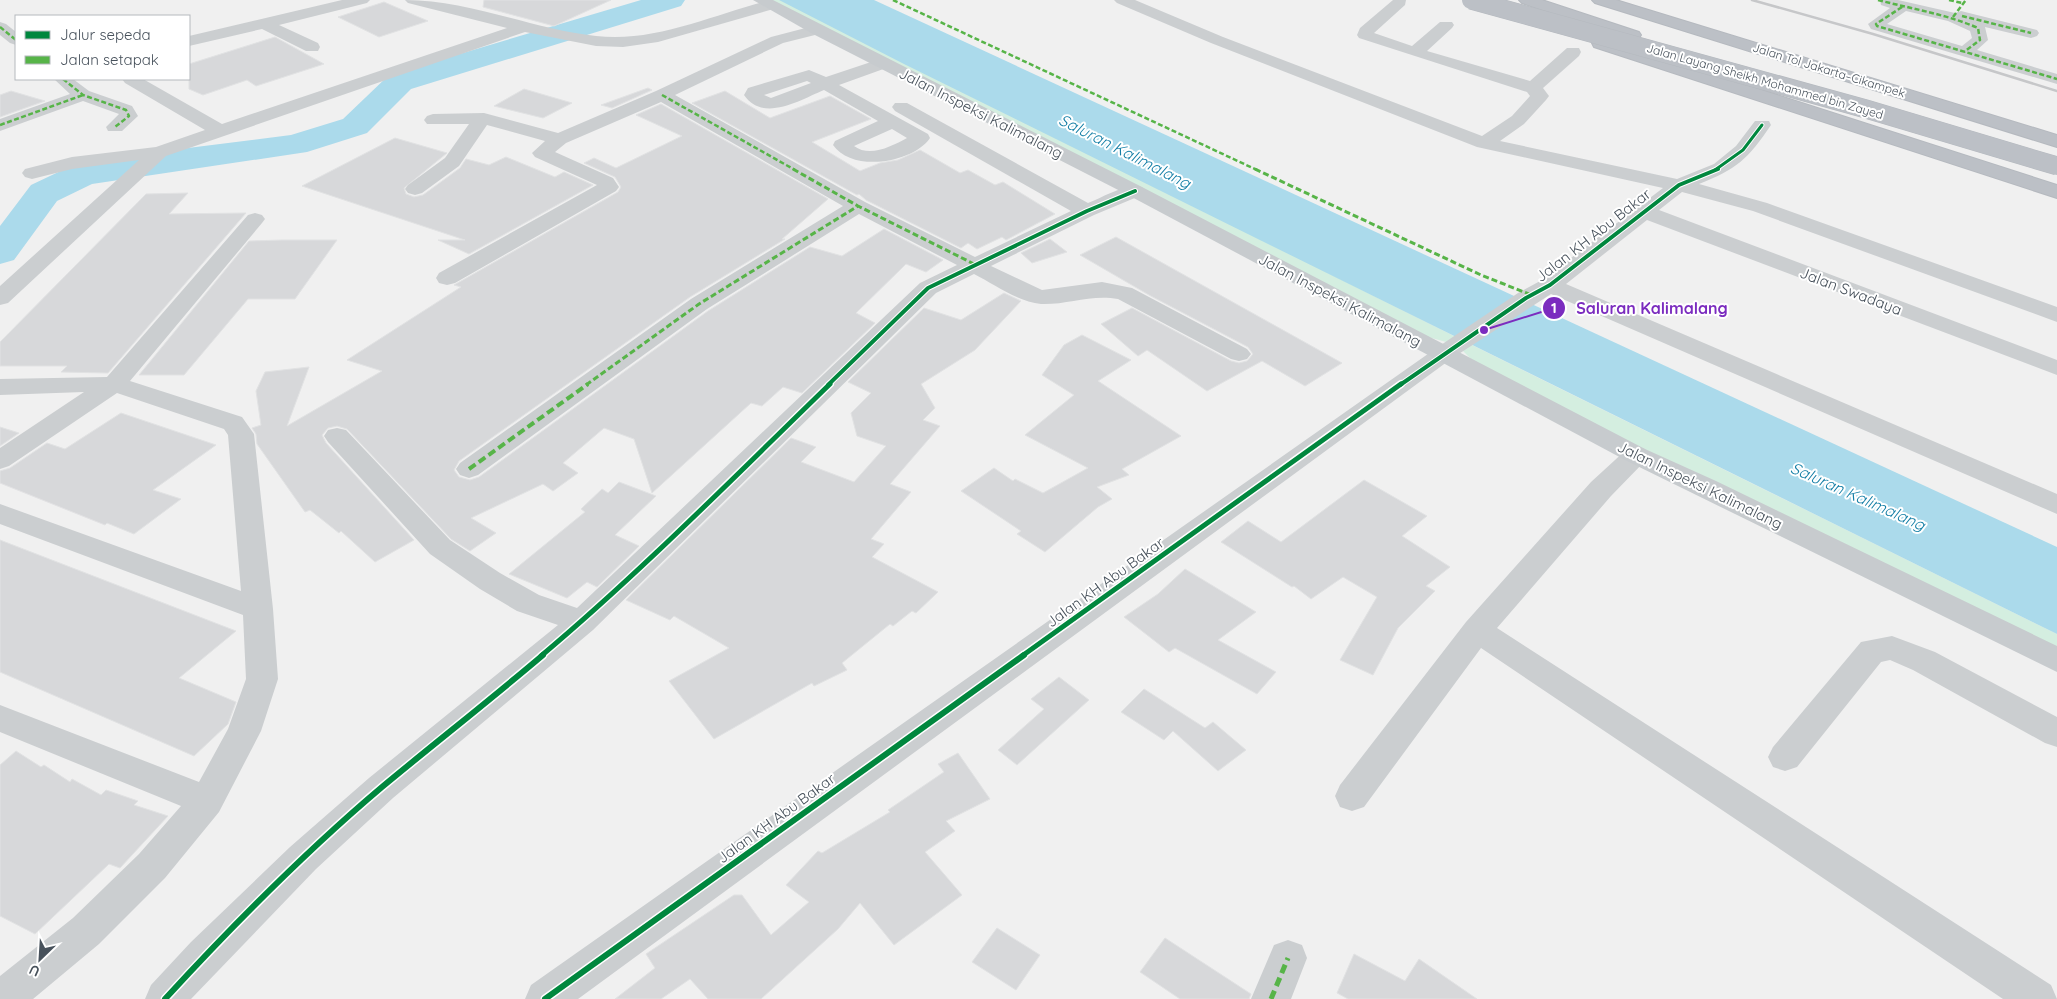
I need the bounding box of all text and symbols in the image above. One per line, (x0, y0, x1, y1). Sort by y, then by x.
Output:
legend (15, 15, 190, 80)
text: Jalur sepeda (60, 25, 151, 44)
street label: Jalan Layang Sheikh Mohammed bin Zayed (1645, 40, 1885, 122)
street label: Jalan Tol Jakarta–Cikampek (1751, 40, 1907, 100)
text: Jalan setapak (60, 50, 159, 69)
street label: Jalan Inspeksi Kalimalang (896, 63, 1066, 163)
water label: Saluran Kalimalang (1056, 109, 1195, 193)
street label: Jalan KH Abu Bakar (1532, 184, 1655, 286)
street label: Jalan Inspeksi Kalimalang (1255, 249, 1425, 351)
street label: Jalan Swadaya (1797, 263, 1905, 319)
callout: Saluran Kalimalang (1541, 293, 1738, 324)
text: 1 (1551, 298, 1557, 317)
text: Saluran Kalimalang (1576, 298, 1728, 318)
street label: Jalan Inspeksi Kalimalang (1614, 437, 1786, 533)
water label: Saluran Kalimalang (1788, 457, 1929, 535)
street label: Jalan KH Abu Bakar (1042, 533, 1168, 631)
street label: Jalan KH Abu Bakar (713, 769, 839, 867)
north arrow (15, 934, 65, 984)
text: U (26, 961, 43, 981)

